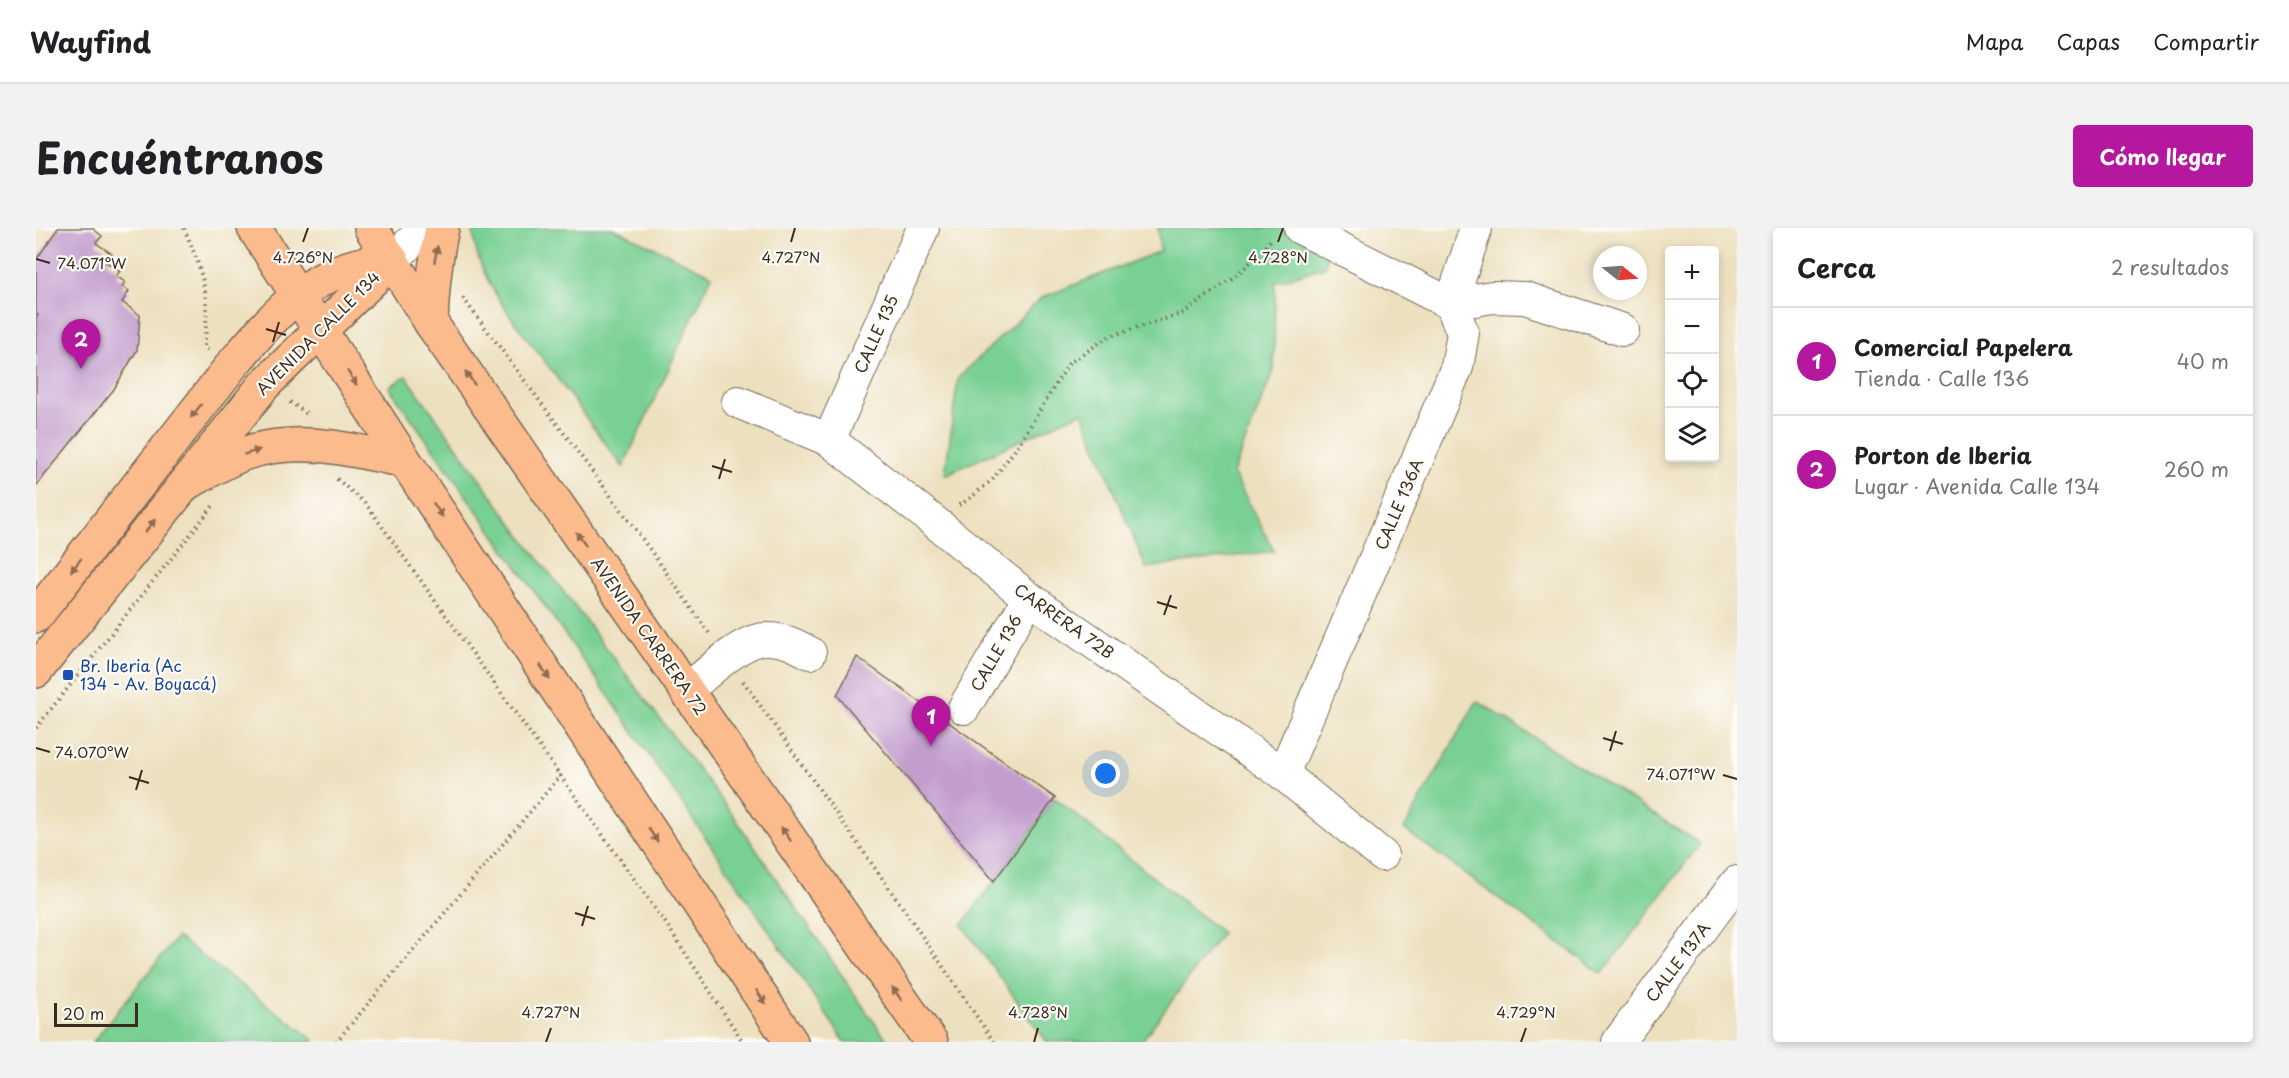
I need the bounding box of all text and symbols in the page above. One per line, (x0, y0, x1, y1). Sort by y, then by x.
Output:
text: Wayfind (30, 20, 151, 63)
text: Mapa (1966, 25, 2024, 57)
text: Capas (2057, 25, 2120, 57)
text: Compartir (2153, 25, 2259, 57)
text: Encuéntranos (36, 125, 324, 188)
button: Cómo llegar (2073, 125, 2253, 187)
one-way arrow (432, 244, 441, 263)
text: 4.726°N (273, 245, 333, 268)
text: 4.727°N (761, 245, 821, 268)
text: 4.728°N (1248, 245, 1308, 268)
north arrow (1593, 246, 1647, 300)
map controls (1665, 246, 1719, 462)
button: + (1665, 246, 1719, 300)
text: Cerca (1797, 248, 1876, 287)
text: 74.071°W (57, 251, 127, 274)
text: 2 resultados (2111, 252, 2229, 282)
street label: AVENIDA CALLE 134 (250, 265, 385, 400)
street label: CALLE 135 (847, 290, 903, 377)
button: − (1665, 300, 1719, 354)
pin: 2 (62, 320, 100, 369)
text: Comercial Papelera (1854, 330, 2073, 363)
text: 1 (1812, 346, 1821, 376)
text: 40 m (2177, 346, 2229, 376)
button: locate (1665, 354, 1719, 408)
text: Tienda · Calle 136 (1854, 363, 2029, 393)
one-way arrow (346, 370, 357, 386)
one-way arrow (464, 371, 476, 387)
one-way arrow (190, 403, 203, 419)
button: layers (1665, 408, 1719, 462)
text: Porton de Iberia (1854, 438, 2032, 471)
one-way arrow (243, 446, 261, 456)
street label: CALLE 136A (1368, 454, 1428, 553)
text: 2 (1809, 454, 1824, 484)
text: 260 m (2164, 454, 2229, 484)
text: Lugar · Avenida Calle 134 (1854, 471, 2100, 501)
one-way arrow (432, 501, 443, 518)
one-way arrow (143, 518, 156, 534)
one-way arrow (575, 531, 587, 547)
street label: AVENIDA CARRERA 72 (586, 552, 714, 719)
one-way arrow (70, 557, 82, 572)
street label: CARRERA 72B (1010, 577, 1119, 664)
street label: CALLE 136 (963, 610, 1027, 695)
place label: Br. Iberia (Ac 134 - Av. Boyacá) (80, 653, 217, 695)
one-way arrow (540, 664, 551, 680)
marker: Br. Iberia (Ac 134 - Av. Boyacá) (61, 668, 75, 682)
pin: 1 (912, 696, 950, 746)
text: 74.070°W (55, 740, 130, 763)
your location (1091, 759, 1120, 788)
text: 74.071°W (1646, 762, 1716, 785)
one-way arrow (647, 826, 659, 842)
one-way arrow (781, 826, 792, 842)
street label: CALLE 137A (1639, 916, 1715, 1006)
one-way arrow (892, 986, 903, 1002)
one-way arrow (755, 989, 766, 1005)
scale bar (54, 1000, 138, 1028)
text: 4.727°N (521, 1000, 581, 1023)
text: 4.728°N (1008, 1000, 1068, 1023)
text: 4.729°N (1496, 1000, 1556, 1023)
text: 20 m (63, 1001, 104, 1025)

